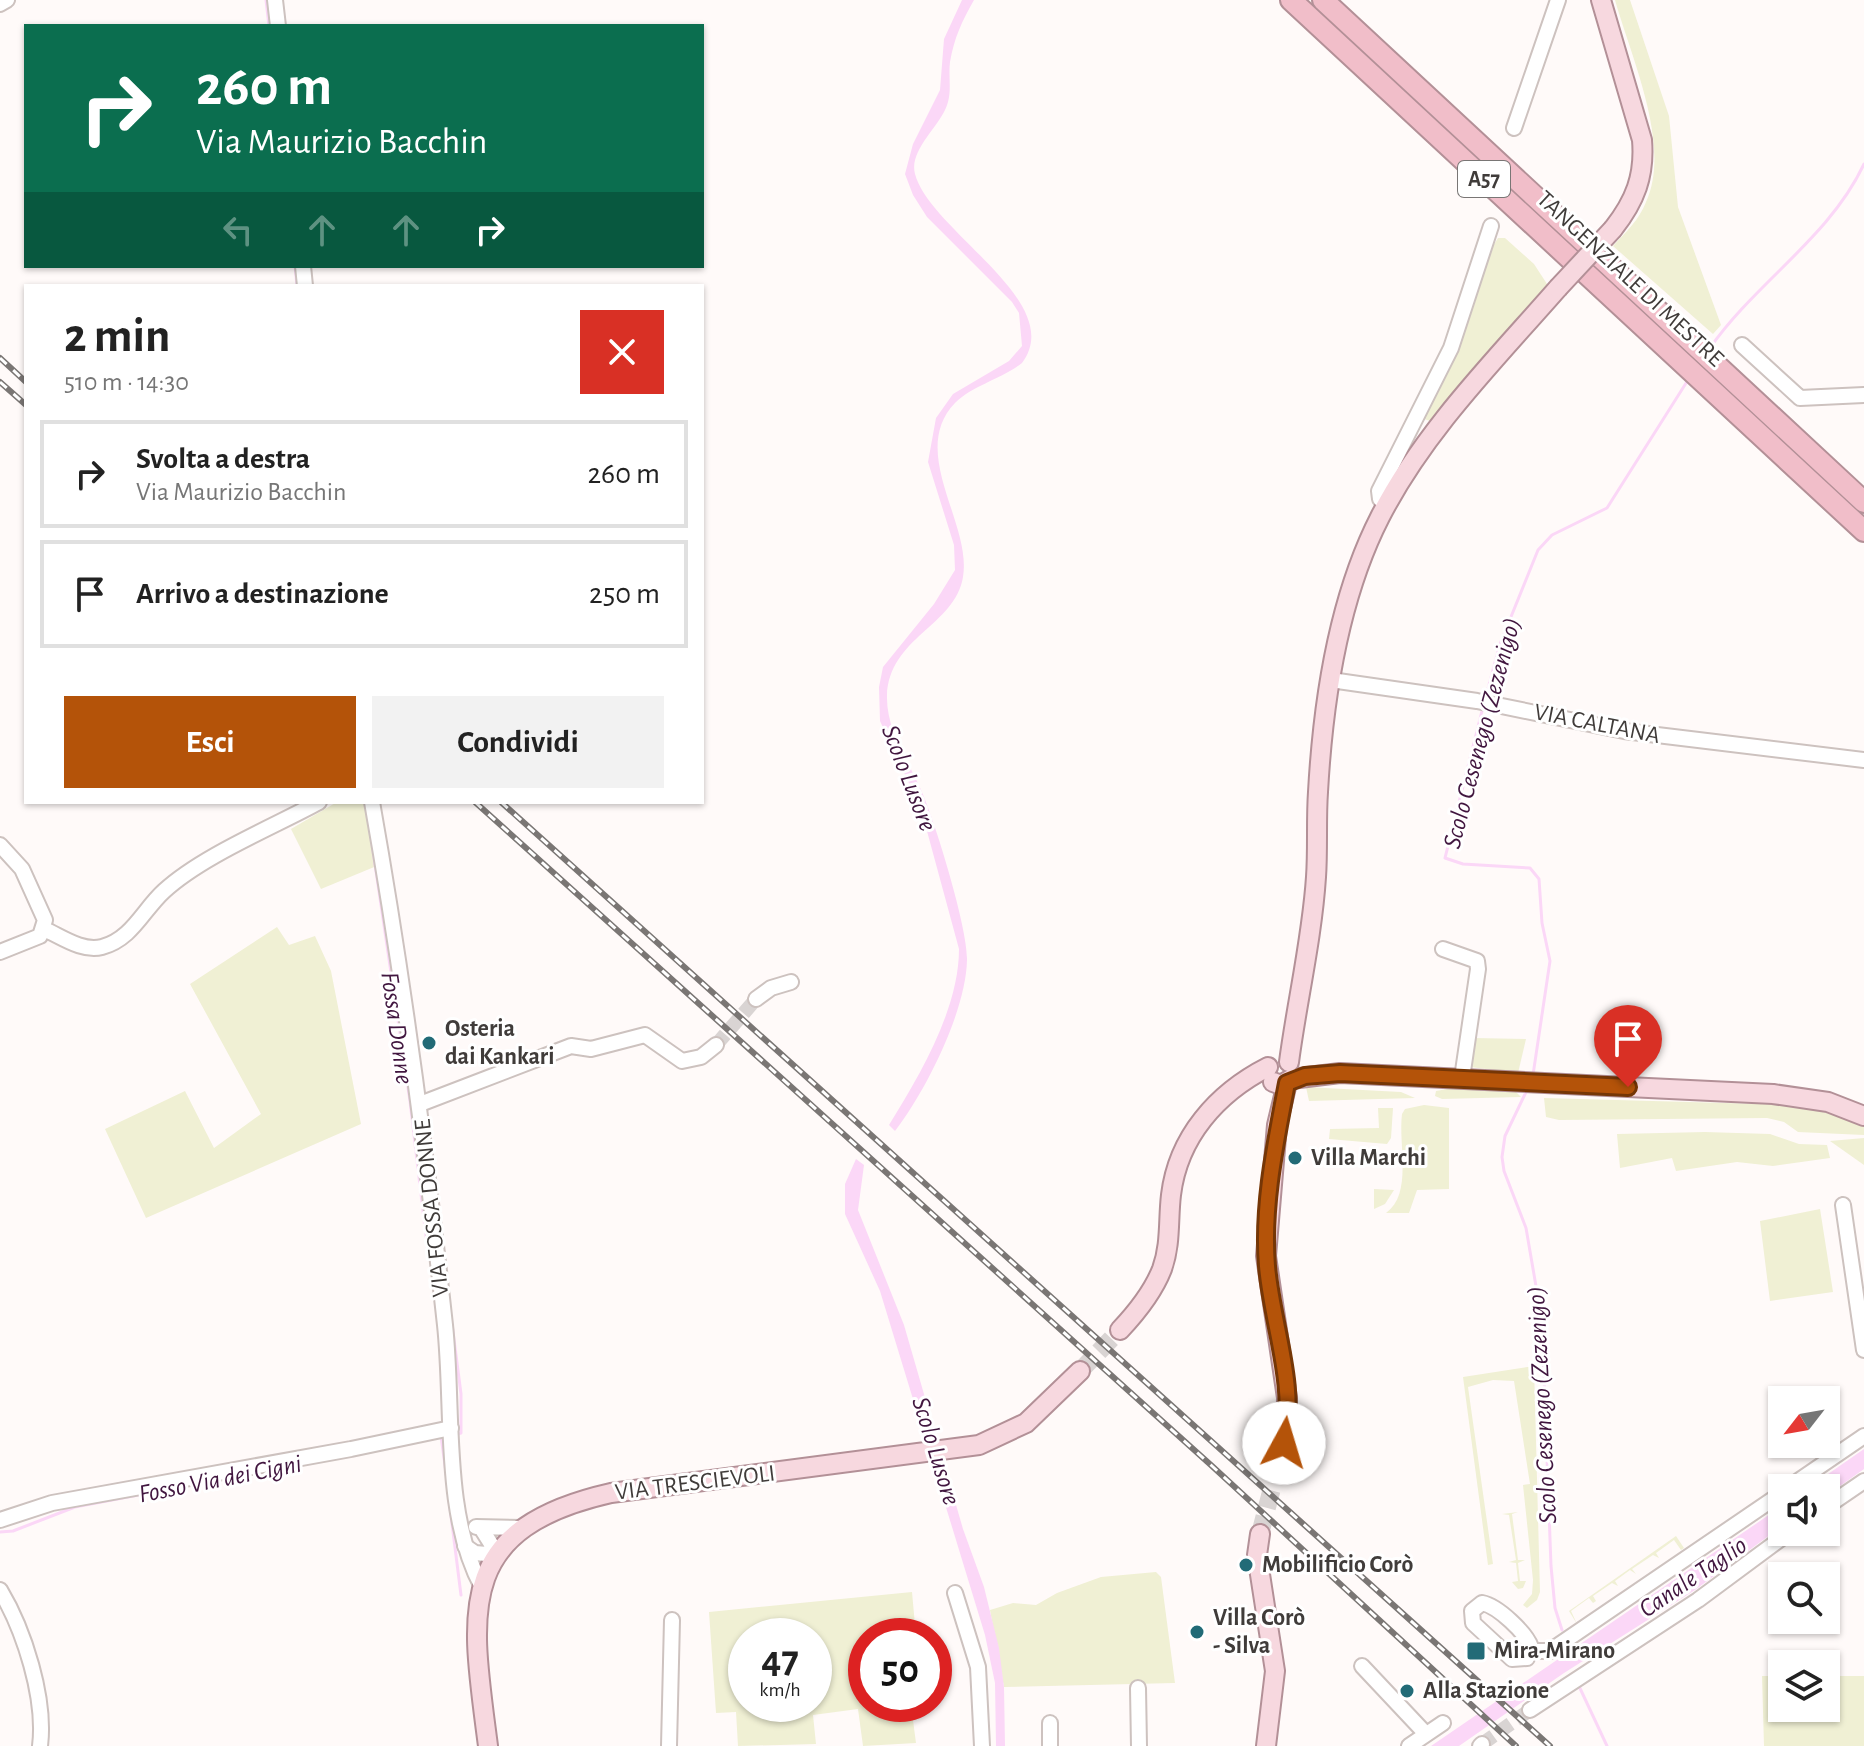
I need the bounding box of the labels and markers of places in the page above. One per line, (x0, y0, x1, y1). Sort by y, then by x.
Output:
pin (1594, 1005, 1662, 1087)
place label: Osteria dai Kankari (445, 1017, 554, 1069)
marker: Osteria dai Kankari (420, 1034, 438, 1052)
place label: Villa Marchi (1311, 1146, 1426, 1170)
marker: Villa Marchi (1286, 1149, 1304, 1167)
place label: Mobilificio Corò (1262, 1553, 1413, 1577)
marker: Mobilificio Corò (1237, 1556, 1255, 1574)
place label: Villa Corò - Silva (1213, 1606, 1305, 1658)
marker: Villa Corò - Silva (1188, 1623, 1206, 1641)
place label: Mira-Mirano (1494, 1639, 1615, 1663)
marker: Mira-Mirano (1465, 1640, 1487, 1662)
place label: Alla Stazione (1423, 1679, 1549, 1703)
marker: Alla Stazione (1398, 1682, 1416, 1700)

